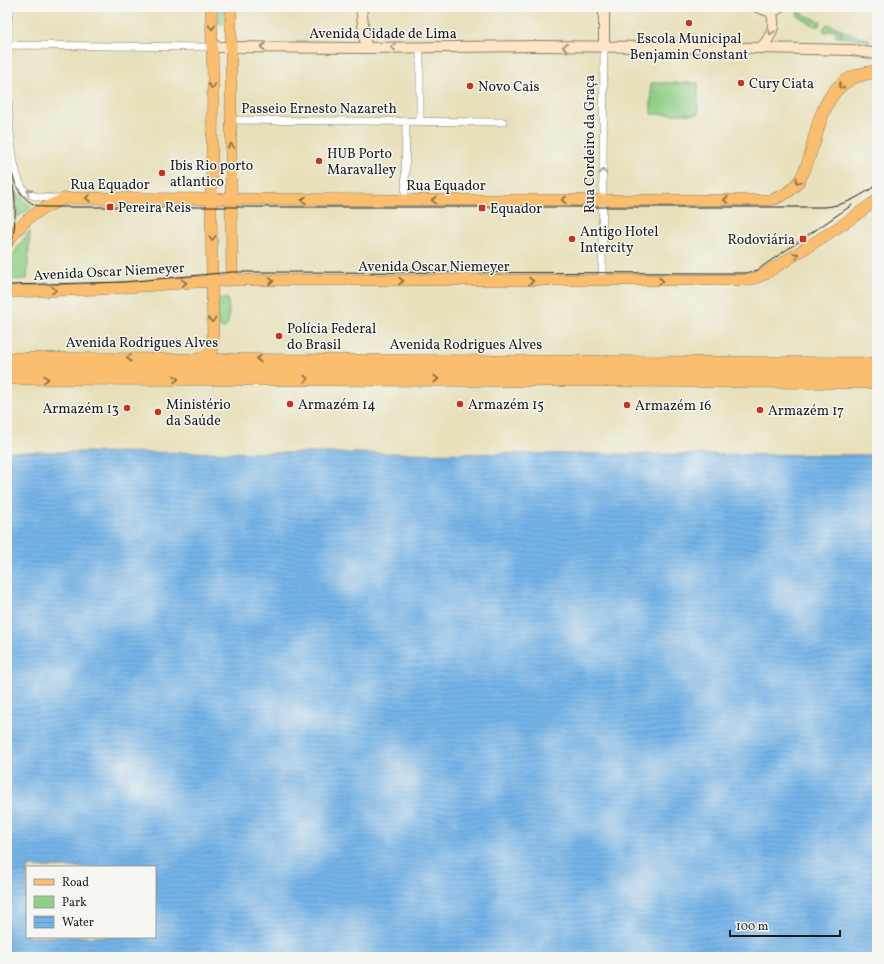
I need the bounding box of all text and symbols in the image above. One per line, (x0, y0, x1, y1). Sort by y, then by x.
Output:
marker: Escola Municipal Benjamin Constant (684, 18, 694, 28)
one-way arrow (207, 24, 216, 30)
street label: Avenida Cidade de Lima (309, 25, 457, 44)
one-way arrow (767, 28, 776, 35)
place label: Escola Municipal Benjamin Constant (630, 30, 748, 65)
one-way arrow (260, 43, 266, 51)
one-way arrow (390, 43, 396, 51)
one-way arrow (562, 43, 568, 51)
street label: Rua Cordeiro da Graça (581, 75, 600, 213)
place label: Cury Ciata (749, 75, 814, 94)
place label: Novo Cais (478, 78, 540, 97)
marker: Cury Ciata (736, 78, 746, 88)
marker: Novo Cais (465, 81, 475, 91)
one-way arrow (839, 81, 846, 88)
one-way arrow (208, 83, 217, 89)
street label: Passeio Ernesto Nazareth (241, 100, 397, 119)
one-way arrow (227, 143, 235, 149)
place label: HUB Porto Maravalley (327, 145, 397, 180)
marker: HUB Porto Maravalley (314, 156, 324, 166)
place label: Ibis Rio porto atlantico (170, 157, 253, 192)
marker: Ibis Rio porto atlantico (157, 168, 167, 178)
one-way arrow (599, 169, 607, 175)
street label: Rua Equador (70, 176, 150, 195)
one-way arrow (796, 176, 803, 183)
street label: Rua Equador (406, 177, 486, 196)
one-way arrow (26, 189, 33, 196)
one-way arrow (85, 194, 91, 202)
one-way arrow (301, 196, 307, 204)
one-way arrow (431, 196, 437, 204)
one-way arrow (561, 196, 567, 204)
one-way arrow (723, 196, 729, 204)
place label: Pereira Reis (118, 199, 191, 218)
place label: Equador (490, 200, 542, 219)
marker: Pereira Reis (105, 202, 115, 212)
marker: Equador (477, 203, 487, 213)
place label: Antigo Hotel Intercity (580, 223, 658, 258)
place label: Rodoviária (727, 231, 795, 250)
marker: Antigo Hotel Intercity (567, 234, 577, 244)
marker: Rodoviária (798, 234, 808, 244)
one-way arrow (208, 235, 216, 241)
one-way arrow (792, 252, 799, 260)
street label: Avenida Oscar Niemeyer (358, 258, 510, 277)
street label: Avenida Oscar Niemeyer (33, 259, 185, 286)
one-way arrow (268, 277, 274, 285)
one-way arrow (398, 277, 404, 285)
one-way arrow (528, 277, 534, 285)
one-way arrow (658, 277, 664, 285)
one-way arrow (181, 279, 187, 288)
one-way arrow (51, 285, 57, 294)
one-way arrow (208, 317, 217, 323)
place label: Polícia Federal do Brasil (287, 320, 376, 355)
marker: Polícia Federal do Brasil (274, 331, 284, 341)
street label: Avenida Rodrigues Alves (66, 334, 218, 353)
street label: Avenida Rodrigues Alves (390, 336, 542, 355)
one-way arrow (126, 354, 132, 362)
one-way arrow (256, 355, 262, 363)
one-way arrow (43, 374, 49, 383)
one-way arrow (173, 375, 179, 383)
one-way arrow (303, 375, 309, 383)
one-way arrow (433, 375, 439, 383)
place label: Ministério da Saúde (166, 396, 231, 431)
place label: Armazém 14 (298, 396, 376, 415)
place label: Armazém 15 (468, 396, 544, 415)
place label: Armazém 16 (635, 397, 711, 416)
marker: Armazém 14 (285, 399, 295, 409)
marker: Armazém 15 (455, 399, 465, 409)
place label: Armazém 13 (42, 400, 119, 419)
marker: Armazém 16 (622, 400, 632, 410)
place label: Armazém 17 (768, 402, 844, 421)
marker: Armazém 13 (122, 403, 132, 413)
marker: Armazém 17 (755, 405, 765, 415)
marker: Ministério da Saúde (153, 407, 163, 417)
legend (26, 866, 156, 938)
text: Road (62, 875, 89, 891)
text: Park (62, 895, 87, 911)
scale bar (730, 912, 840, 938)
text: Water (62, 915, 94, 931)
text: 100 m (736, 919, 769, 935)

